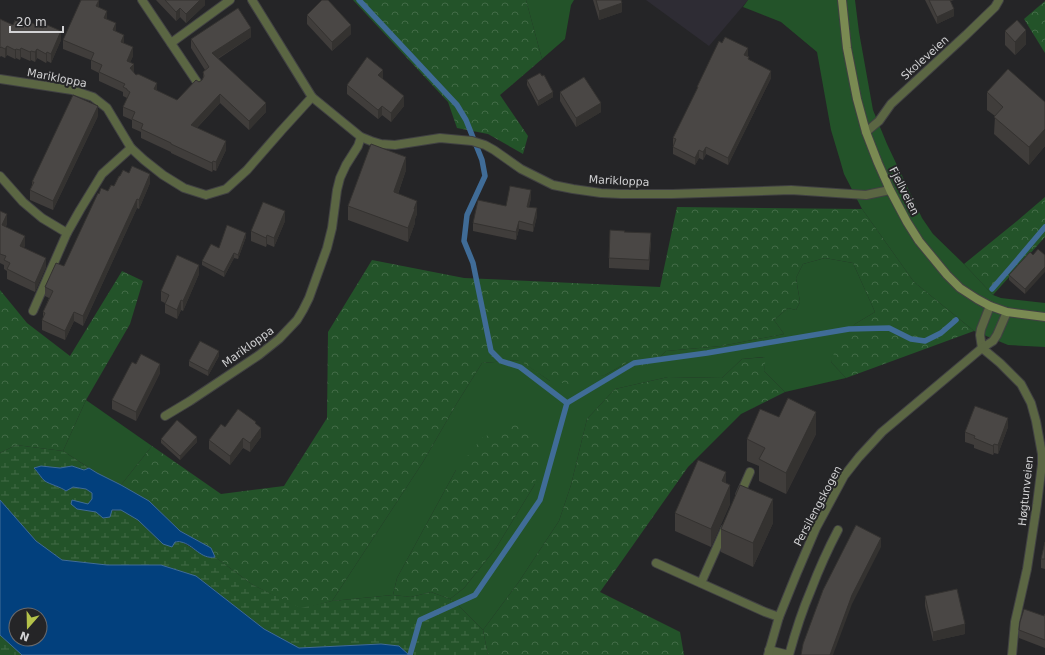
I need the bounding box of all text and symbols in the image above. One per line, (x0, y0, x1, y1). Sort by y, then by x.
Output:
scale bar (10, 8, 63, 34)
text: 20 m (16, 15, 47, 29)
street label: Skoleveien (899, 33, 952, 83)
street label: Marikloppa (26, 66, 88, 90)
street label: Fjellveien (886, 165, 922, 217)
street label: Marikloppa (588, 173, 650, 189)
street label: Marikloppa (220, 324, 276, 370)
street label: Høgtunveien (1016, 455, 1036, 527)
street label: Persilengskogen (791, 464, 845, 548)
north arrow (8, 607, 48, 647)
text: N (18, 628, 31, 644)

